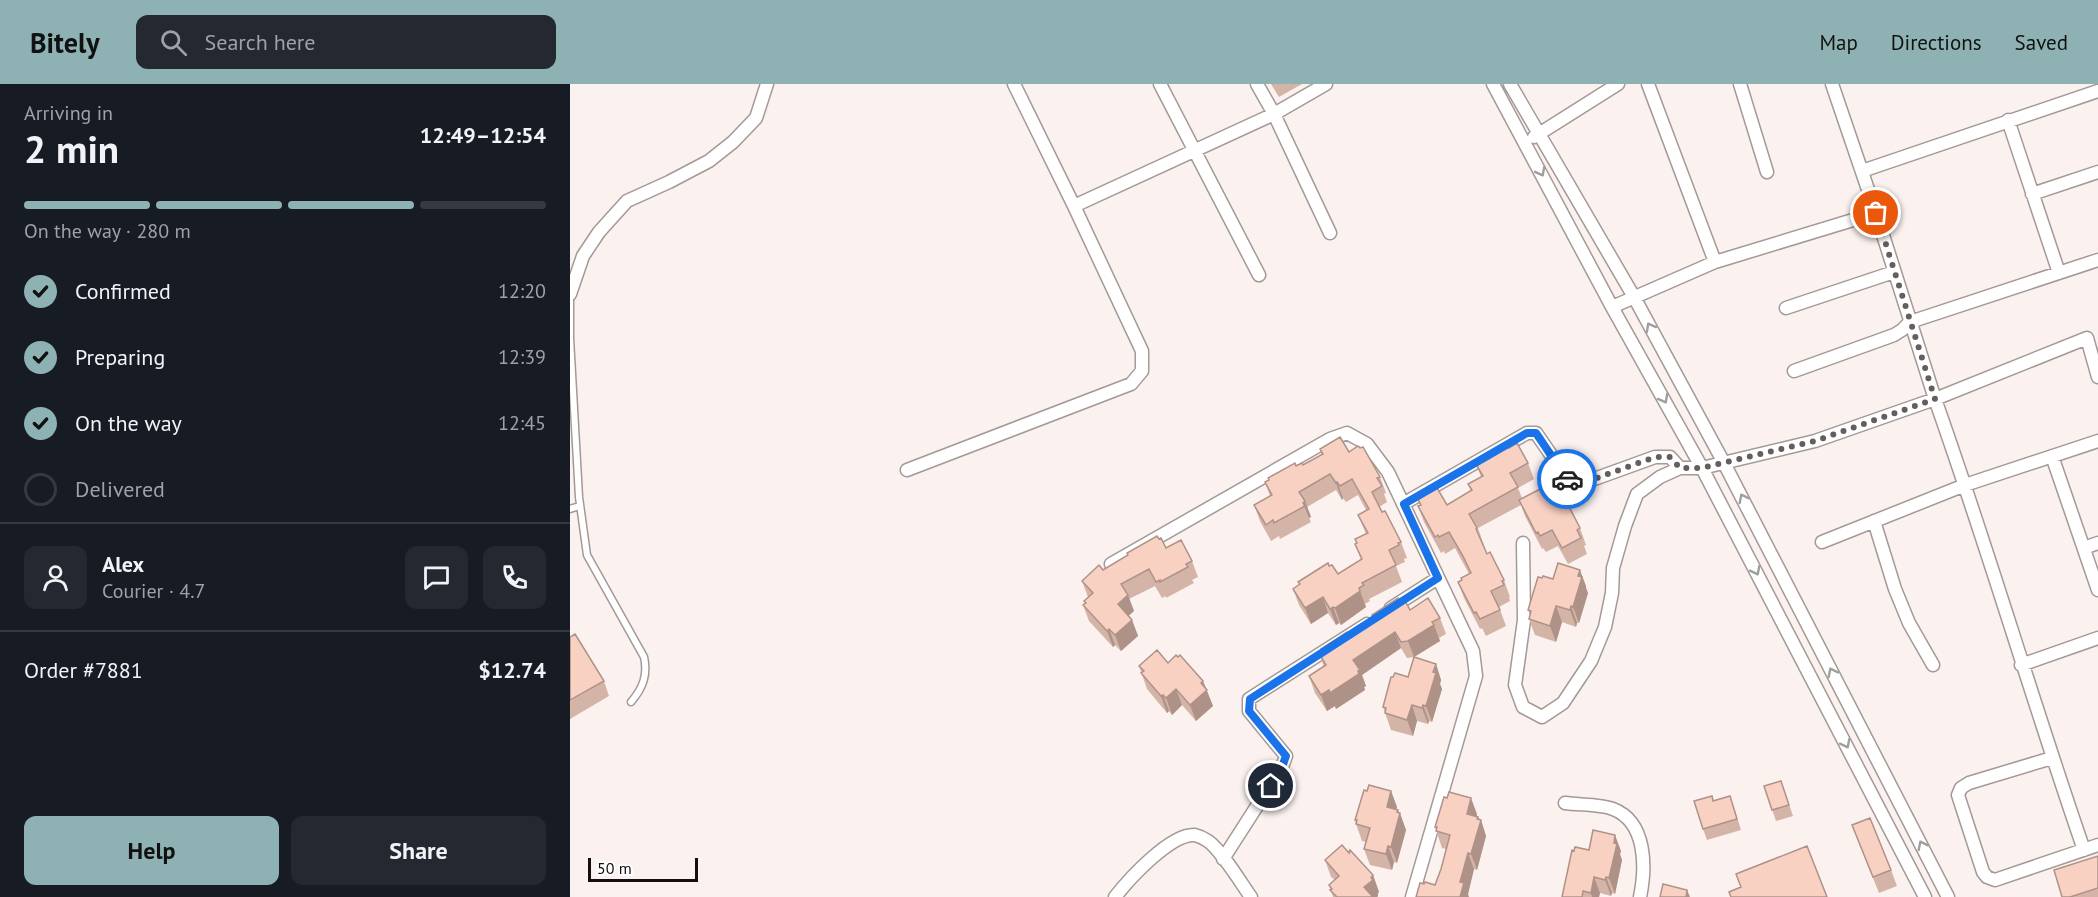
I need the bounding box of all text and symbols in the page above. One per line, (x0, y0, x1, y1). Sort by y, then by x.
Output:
search box (136, 15, 556, 69)
text: Bitely (30, 24, 100, 61)
icon: search (157, 26, 190, 59)
text: Search here (205, 28, 316, 56)
text: Map (1819, 29, 1858, 56)
text: Directions (1891, 29, 1982, 56)
text: Saved (2015, 29, 2068, 56)
text: Arriving in (24, 100, 113, 126)
text: 12:49–12:54 (420, 121, 546, 149)
text: 2 min (24, 123, 119, 174)
one-way arrow (1534, 166, 1545, 176)
pin (1850, 187, 1901, 238)
icon: bag (1859, 196, 1892, 229)
text: On the way · 280 m (24, 218, 191, 244)
icon: check (24, 275, 57, 308)
text: Confirmed (75, 277, 171, 305)
text: 12:20 (498, 278, 546, 304)
one-way arrow (1646, 322, 1657, 333)
icon: check (24, 341, 57, 374)
text: Preparing (75, 343, 165, 371)
text: 12:39 (498, 344, 546, 370)
one-way arrow (1657, 393, 1668, 403)
icon: check (24, 407, 57, 440)
text: On the way (75, 409, 182, 437)
text: 12:45 (498, 410, 546, 436)
courier (1537, 449, 1597, 509)
icon: car (1551, 463, 1584, 496)
text: Delivered (75, 475, 165, 503)
one-way arrow (1738, 494, 1750, 505)
button: person (24, 546, 87, 609)
button: chat (405, 546, 468, 609)
button: phone (483, 546, 546, 609)
text: Alex (102, 550, 144, 578)
one-way arrow (1749, 565, 1760, 575)
text: Courier · 4.7 (102, 578, 205, 604)
text: Order #7881 (24, 656, 143, 684)
text: $12.74 (478, 656, 546, 684)
one-way arrow (1828, 667, 1839, 678)
one-way arrow (1839, 738, 1850, 748)
pin (1245, 760, 1296, 811)
icon: home (1254, 769, 1287, 802)
button: Help (24, 816, 279, 885)
button: Share (291, 816, 546, 885)
one-way arrow (1917, 840, 1929, 851)
scale bar (588, 855, 698, 882)
text: 50 m (597, 858, 632, 878)

